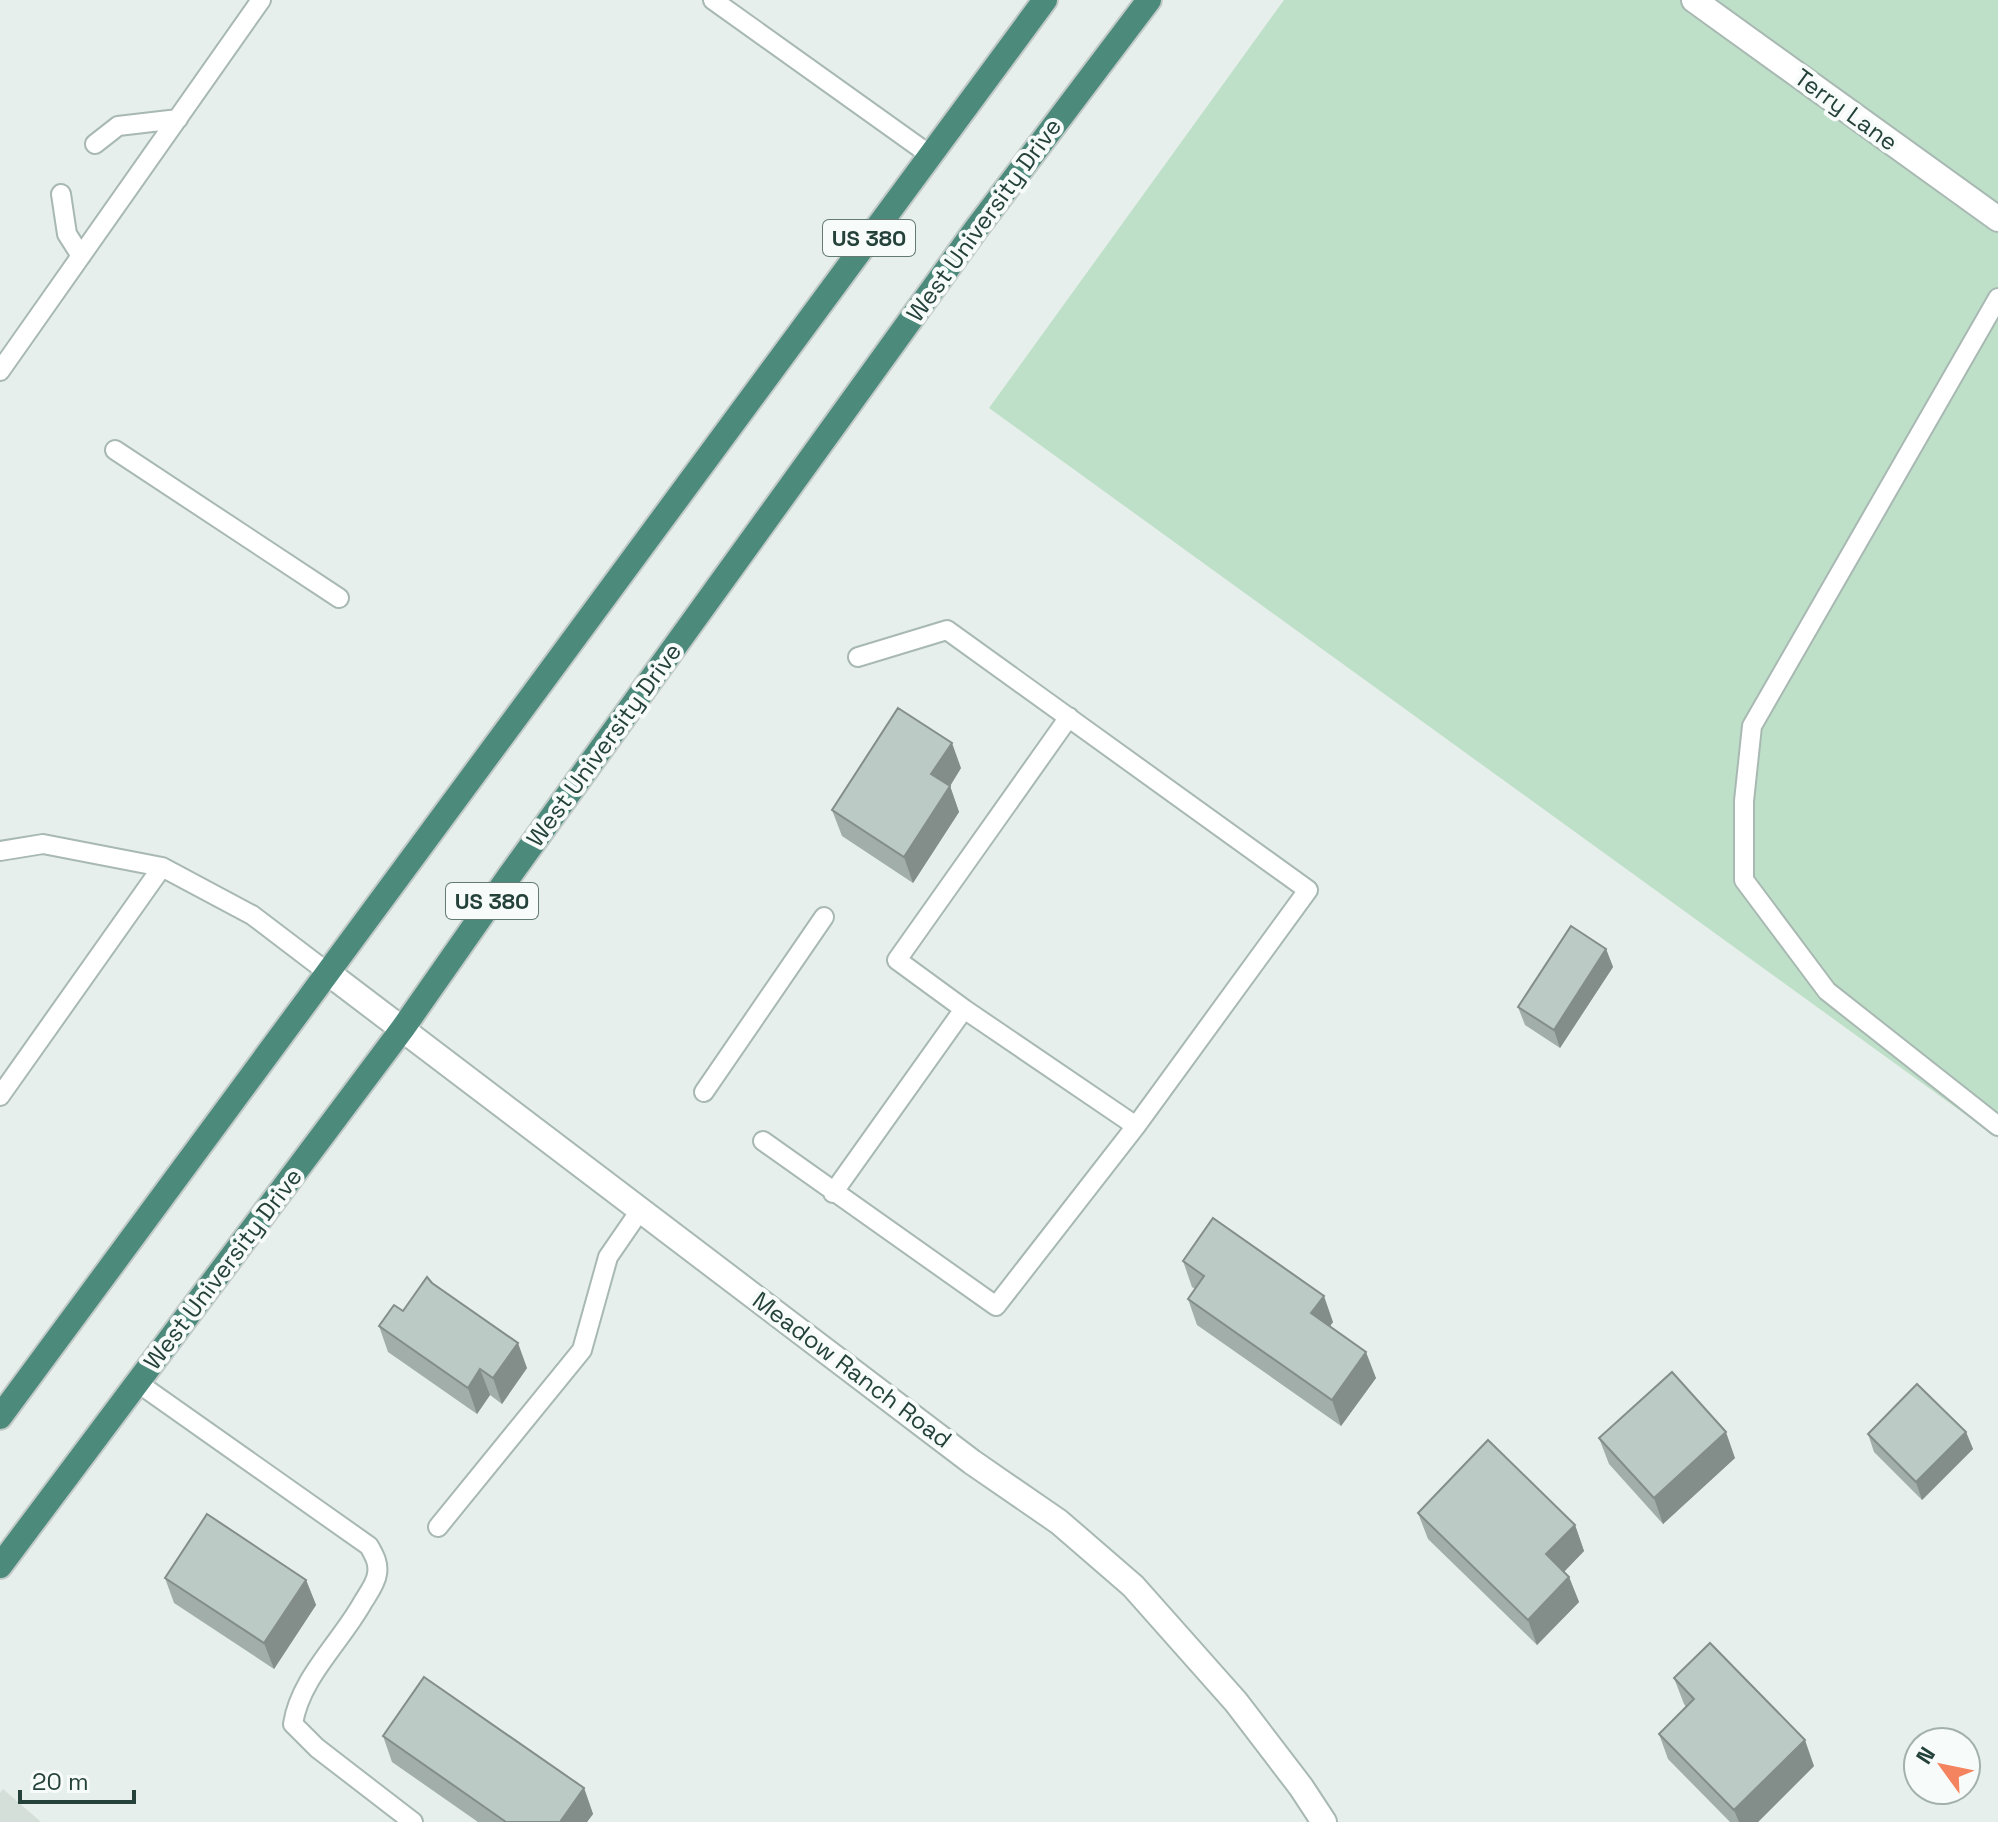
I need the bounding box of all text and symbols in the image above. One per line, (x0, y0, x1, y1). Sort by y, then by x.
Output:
street label: Terry Lane (1788, 62, 1904, 158)
street label: West University Drive (899, 112, 1068, 328)
road number: US 380 (823, 220, 915, 256)
street label: West University Drive (519, 637, 688, 853)
road number: US 380 (446, 883, 538, 919)
street label: West University Drive (137, 1162, 309, 1376)
street label: Meadow Ranch Road (746, 1284, 958, 1455)
north arrow (1902, 1726, 1982, 1806)
text: N (1909, 1741, 1941, 1769)
scale bar (20, 1754, 134, 1804)
text: 20 m (32, 1766, 89, 1797)

